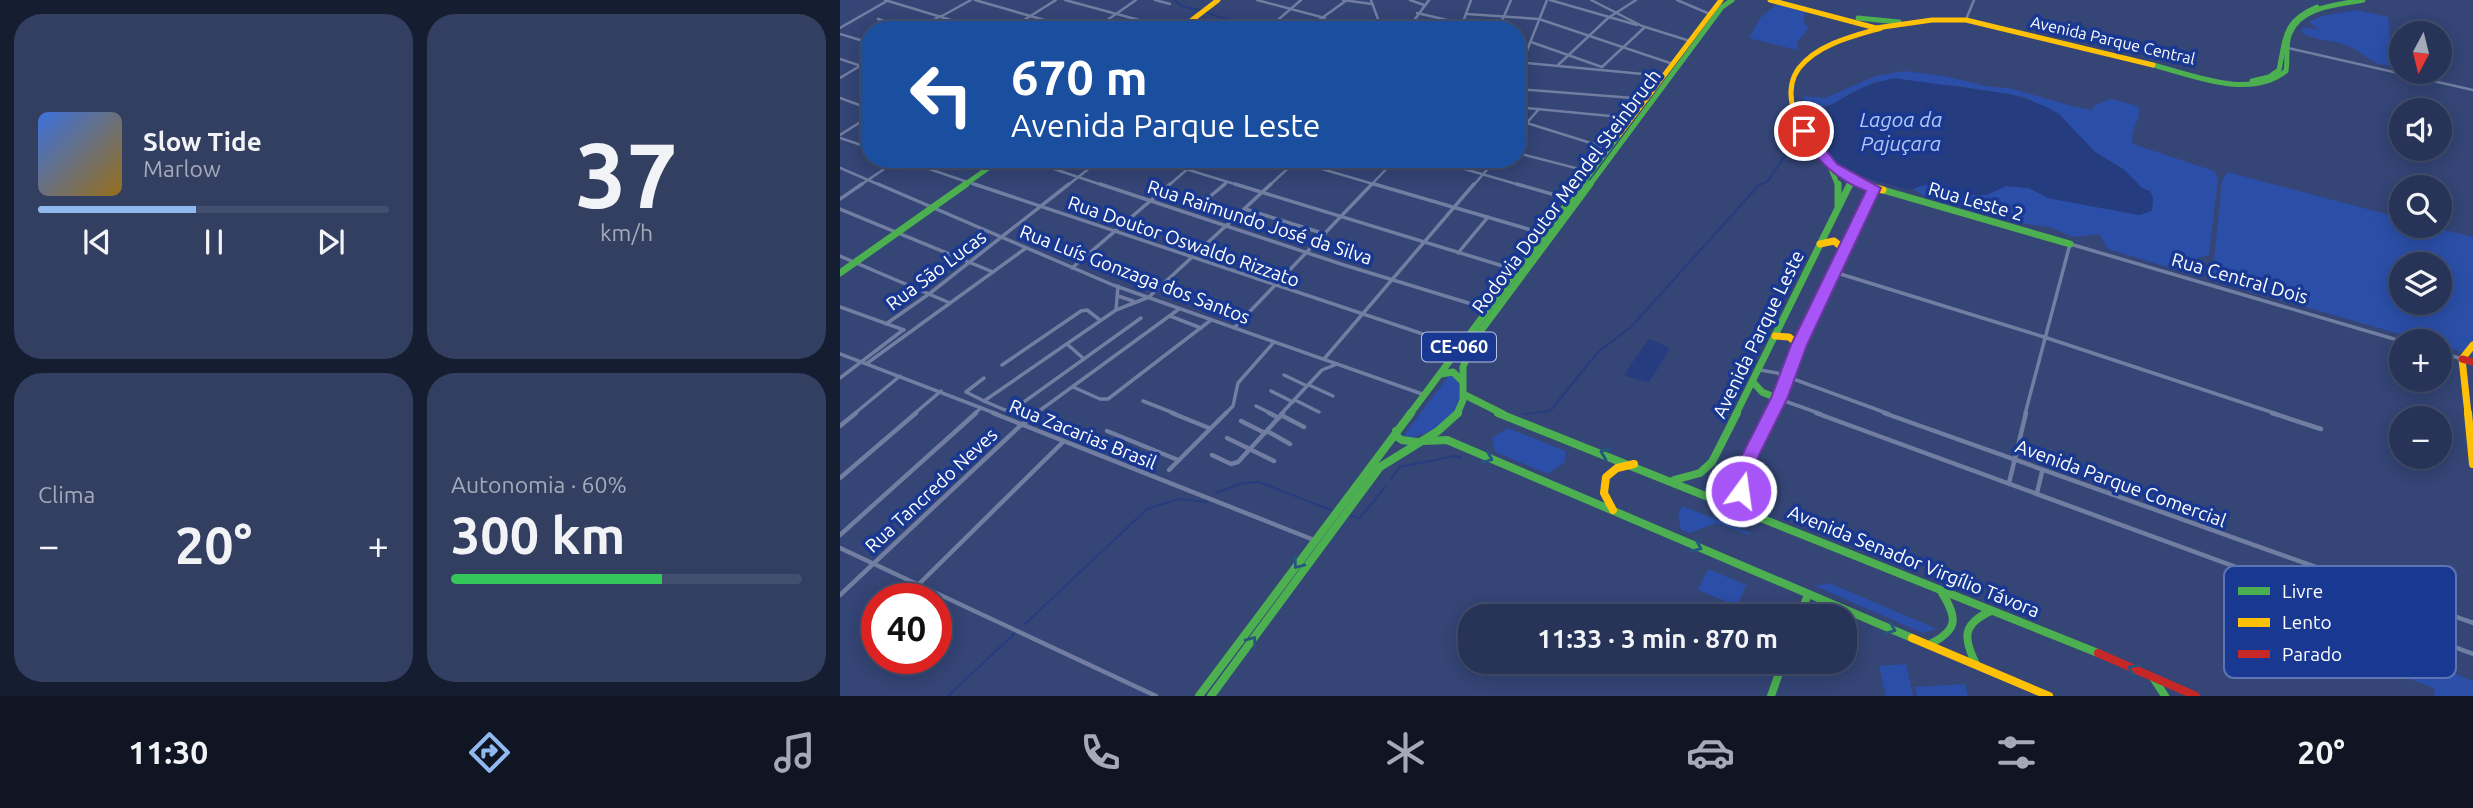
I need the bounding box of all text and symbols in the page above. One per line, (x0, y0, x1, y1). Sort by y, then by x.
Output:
street label: Avenida Parque Central (2029, 12, 2197, 68)
north arrow (2389, 21, 2452, 84)
map controls (2389, 21, 2452, 469)
icon: left (896, 49, 987, 140)
text: 670 m (1011, 49, 1148, 104)
street label: Rodovia Doutor Mendel Steinbruch (1467, 65, 1665, 317)
button: sound (2389, 98, 2452, 161)
pin (1774, 101, 1834, 161)
text: Avenida Parque Leste (1011, 107, 1321, 143)
water label: Lagoa da Pajuçara (1860, 107, 1942, 155)
icon: arrive (1785, 112, 1823, 150)
text: 37 (575, 123, 678, 225)
text: Slow Tide (143, 127, 262, 156)
text: Marlow (143, 156, 221, 181)
street label: Rua Raimundo José da Silva (1145, 175, 1375, 269)
button: search (2389, 175, 2452, 238)
street label: Rua Leste 2 (1926, 177, 2026, 225)
street label: Rua Doutor Oswaldo Rizzato (1065, 191, 1303, 291)
text: km/h (600, 220, 653, 245)
street label: Rua Luís Gonzaga dos Santos (1017, 220, 1253, 328)
icon: previous (78, 223, 116, 261)
icon: pause (195, 223, 233, 261)
icon: next (312, 223, 350, 261)
street label: Rua São Lucas (882, 225, 990, 315)
street label: Avenida Parque Leste (1708, 247, 1808, 421)
street label: Rua Central Dois (2169, 248, 2311, 308)
button: layers (2389, 252, 2452, 315)
button: + (2389, 329, 2452, 392)
road number: CE-060 (1422, 332, 1496, 362)
street label: Rua Zacarias Brasil (1006, 394, 1160, 474)
button: − (2389, 406, 2452, 469)
street label: Rua Tancredo Neves (860, 423, 1002, 557)
street label: Avenida Parque Comercial (2013, 435, 2229, 531)
one-way arrow (1600, 448, 1612, 462)
one-way arrow (1481, 450, 1493, 464)
position arrow (1704, 454, 1778, 528)
text: Autonomia · 60% (451, 472, 627, 497)
text: Clima (38, 482, 95, 507)
street label: Avenida Senador Virgílio Távora (1785, 500, 2043, 622)
text: 300 km (451, 506, 625, 564)
text: 20° (175, 516, 252, 574)
text: − (38, 524, 59, 566)
text: + (368, 524, 389, 566)
one-way arrow (1690, 539, 1703, 553)
one-way arrow (1293, 556, 1306, 569)
legend (2224, 566, 2456, 678)
text: Livre (2282, 580, 2323, 602)
speed limit sign: 40 (861, 583, 952, 674)
text: Lento (2282, 611, 2332, 633)
one-way arrow (1884, 620, 1896, 634)
text: 11:33 · 3 min · 870 m (1537, 624, 1778, 653)
one-way arrow (1243, 636, 1256, 649)
text: Parado (2282, 643, 2342, 665)
one-way arrow (2128, 663, 2140, 677)
icon: directions (465, 728, 514, 777)
icon: music (770, 728, 819, 777)
icon: phone (1076, 728, 1125, 777)
icon: climate (1381, 728, 1430, 777)
icon: car (1686, 728, 1735, 777)
icon: filters (1992, 728, 2041, 777)
text: 11:30 (128, 734, 208, 770)
text: 20° (2297, 734, 2345, 770)

